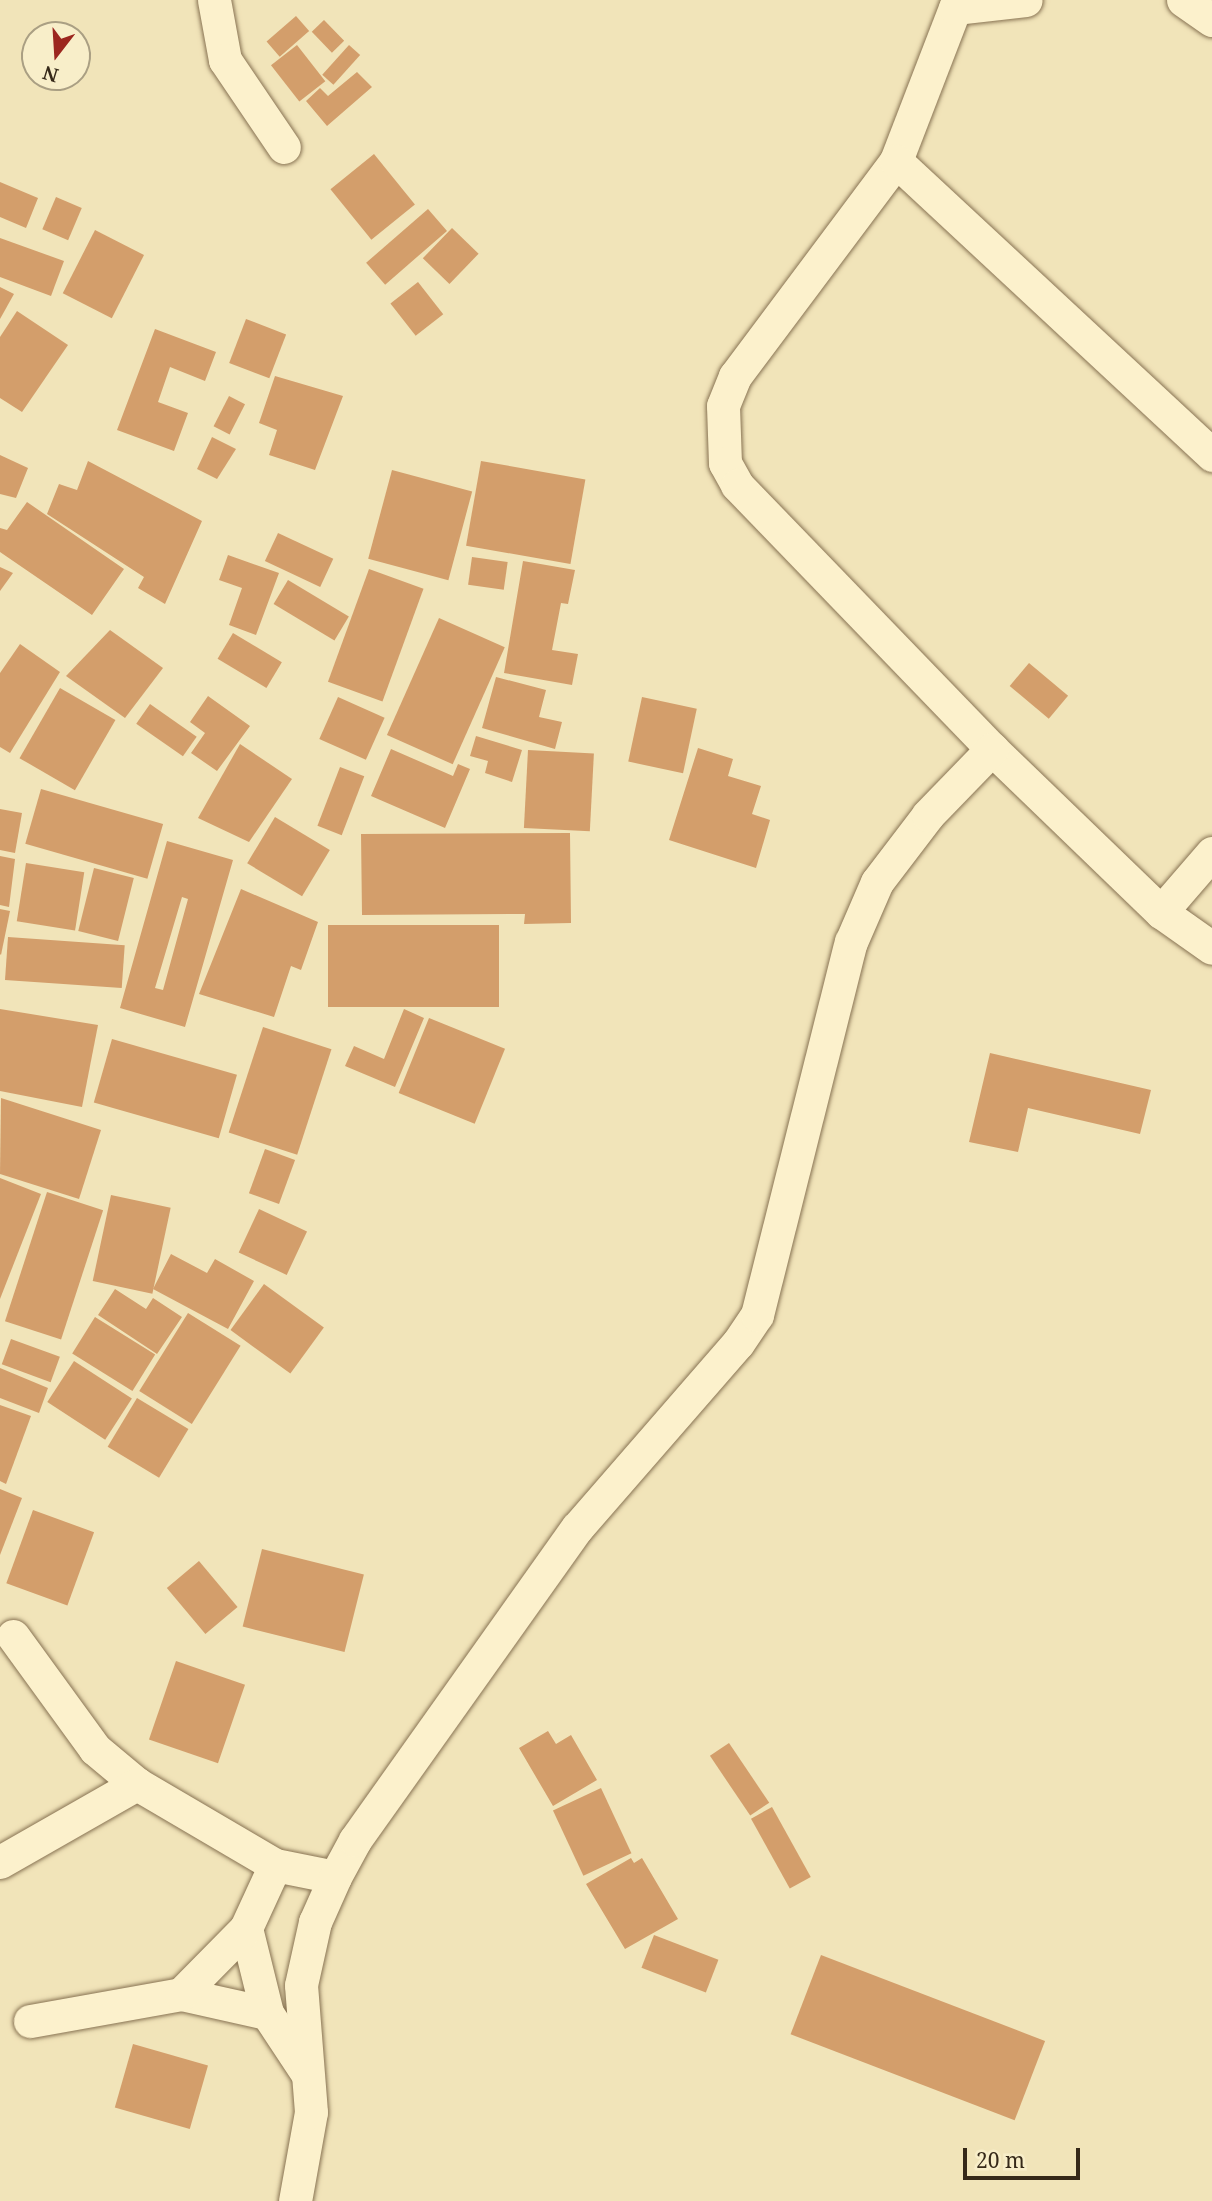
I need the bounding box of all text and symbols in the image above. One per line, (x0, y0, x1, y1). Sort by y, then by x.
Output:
north arrow (21, 21, 91, 91)
text: N (39, 60, 61, 89)
scale bar (967, 2134, 1084, 2178)
text: 20 m (976, 2146, 1025, 2174)

